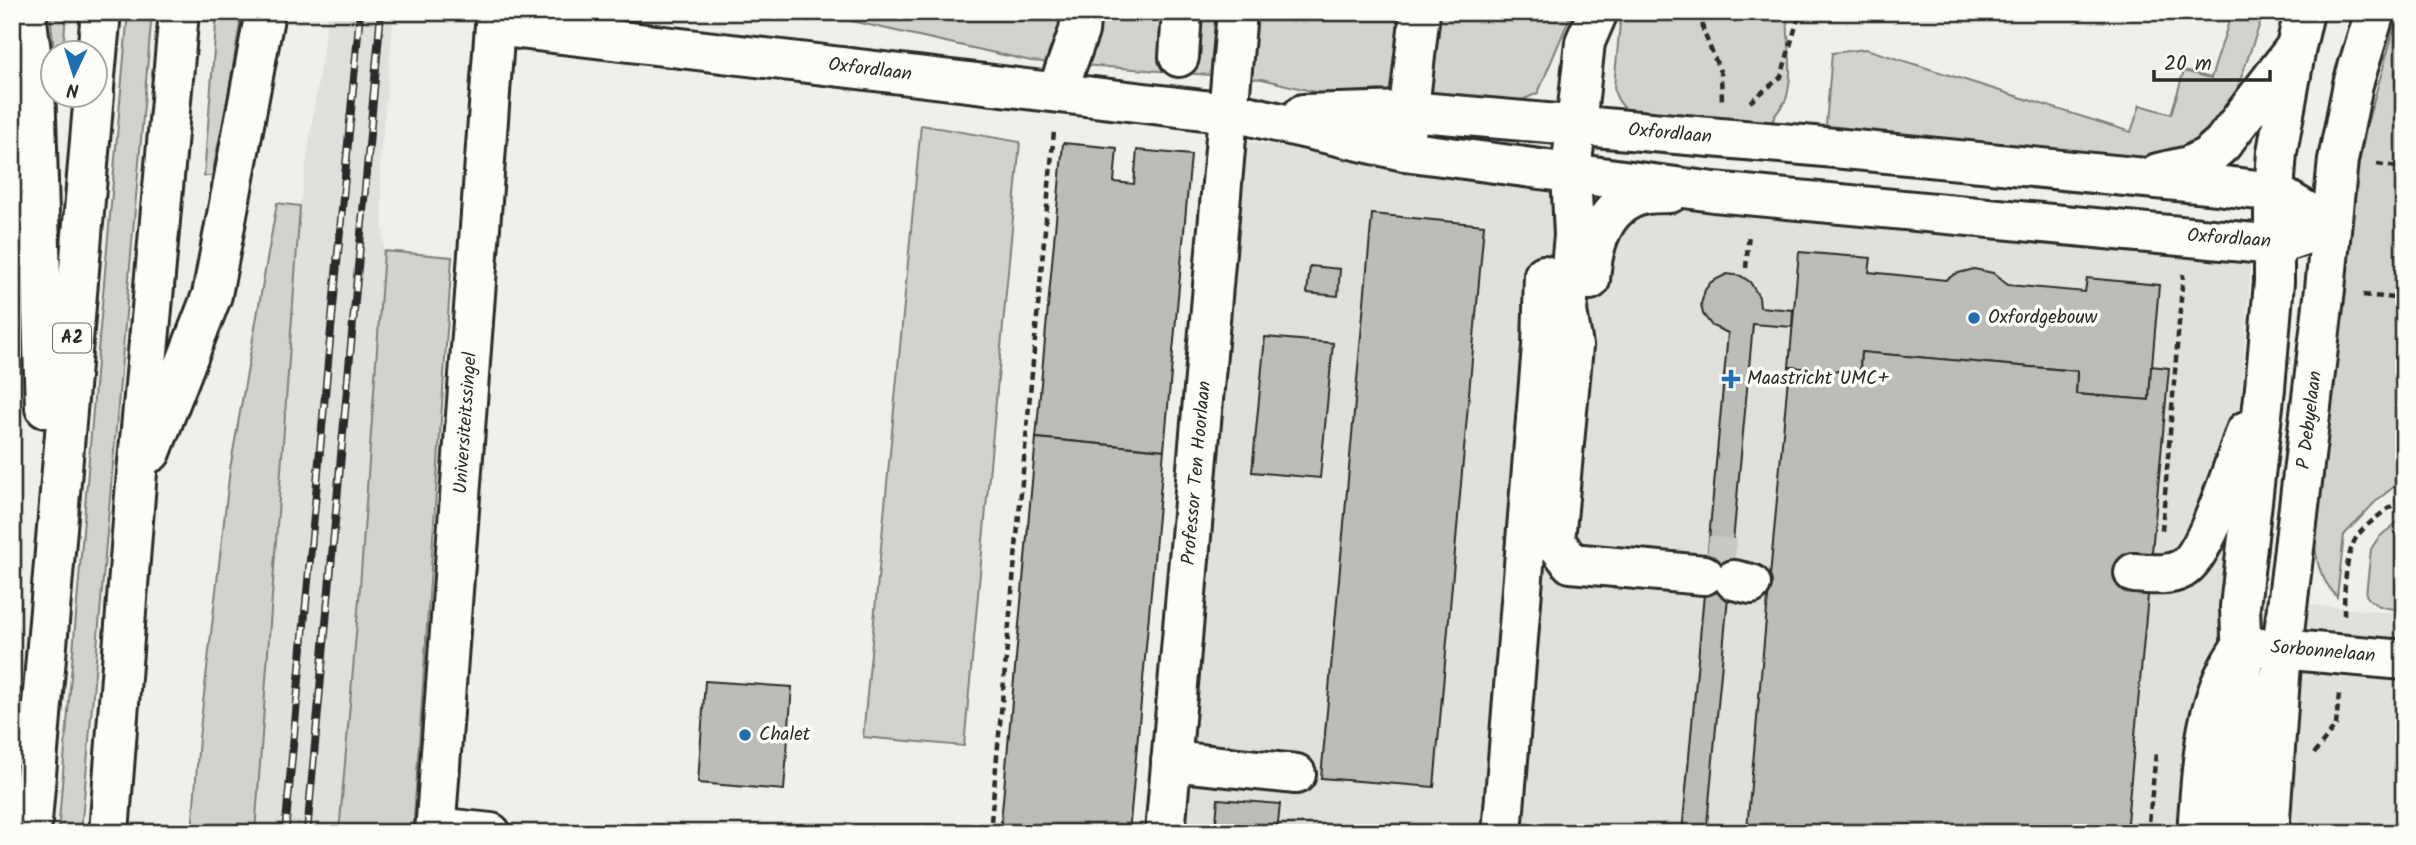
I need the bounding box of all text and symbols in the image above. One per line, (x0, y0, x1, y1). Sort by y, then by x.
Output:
north arrow (38, 38, 108, 108)
scale bar (2154, 38, 2269, 82)
text: 20 m (2164, 48, 2212, 81)
street label: Oxfordlaan (827, 50, 913, 90)
text: N (66, 74, 80, 104)
street label: Oxfordlaan (1627, 115, 1713, 153)
street label: Oxfordlaan (2186, 221, 2272, 257)
place label: Oxfordgebouw (1988, 303, 2098, 333)
marker: Oxfordgebouw (1966, 310, 1982, 326)
road number: A2 (53, 324, 91, 352)
street label: Universiteitssingel (446, 351, 486, 495)
place label: Maastricht UMC+ (1747, 364, 1889, 394)
marker: Maastricht UMC+ (1721, 369, 1741, 389)
street label: P Debyelaan (2289, 369, 2331, 471)
street label: Professor Ten Hoorlaan (1174, 380, 1220, 566)
street label: Sorbonnelaan (2269, 632, 2377, 672)
place label: Chalet (759, 720, 811, 750)
marker: Chalet (737, 727, 753, 743)

